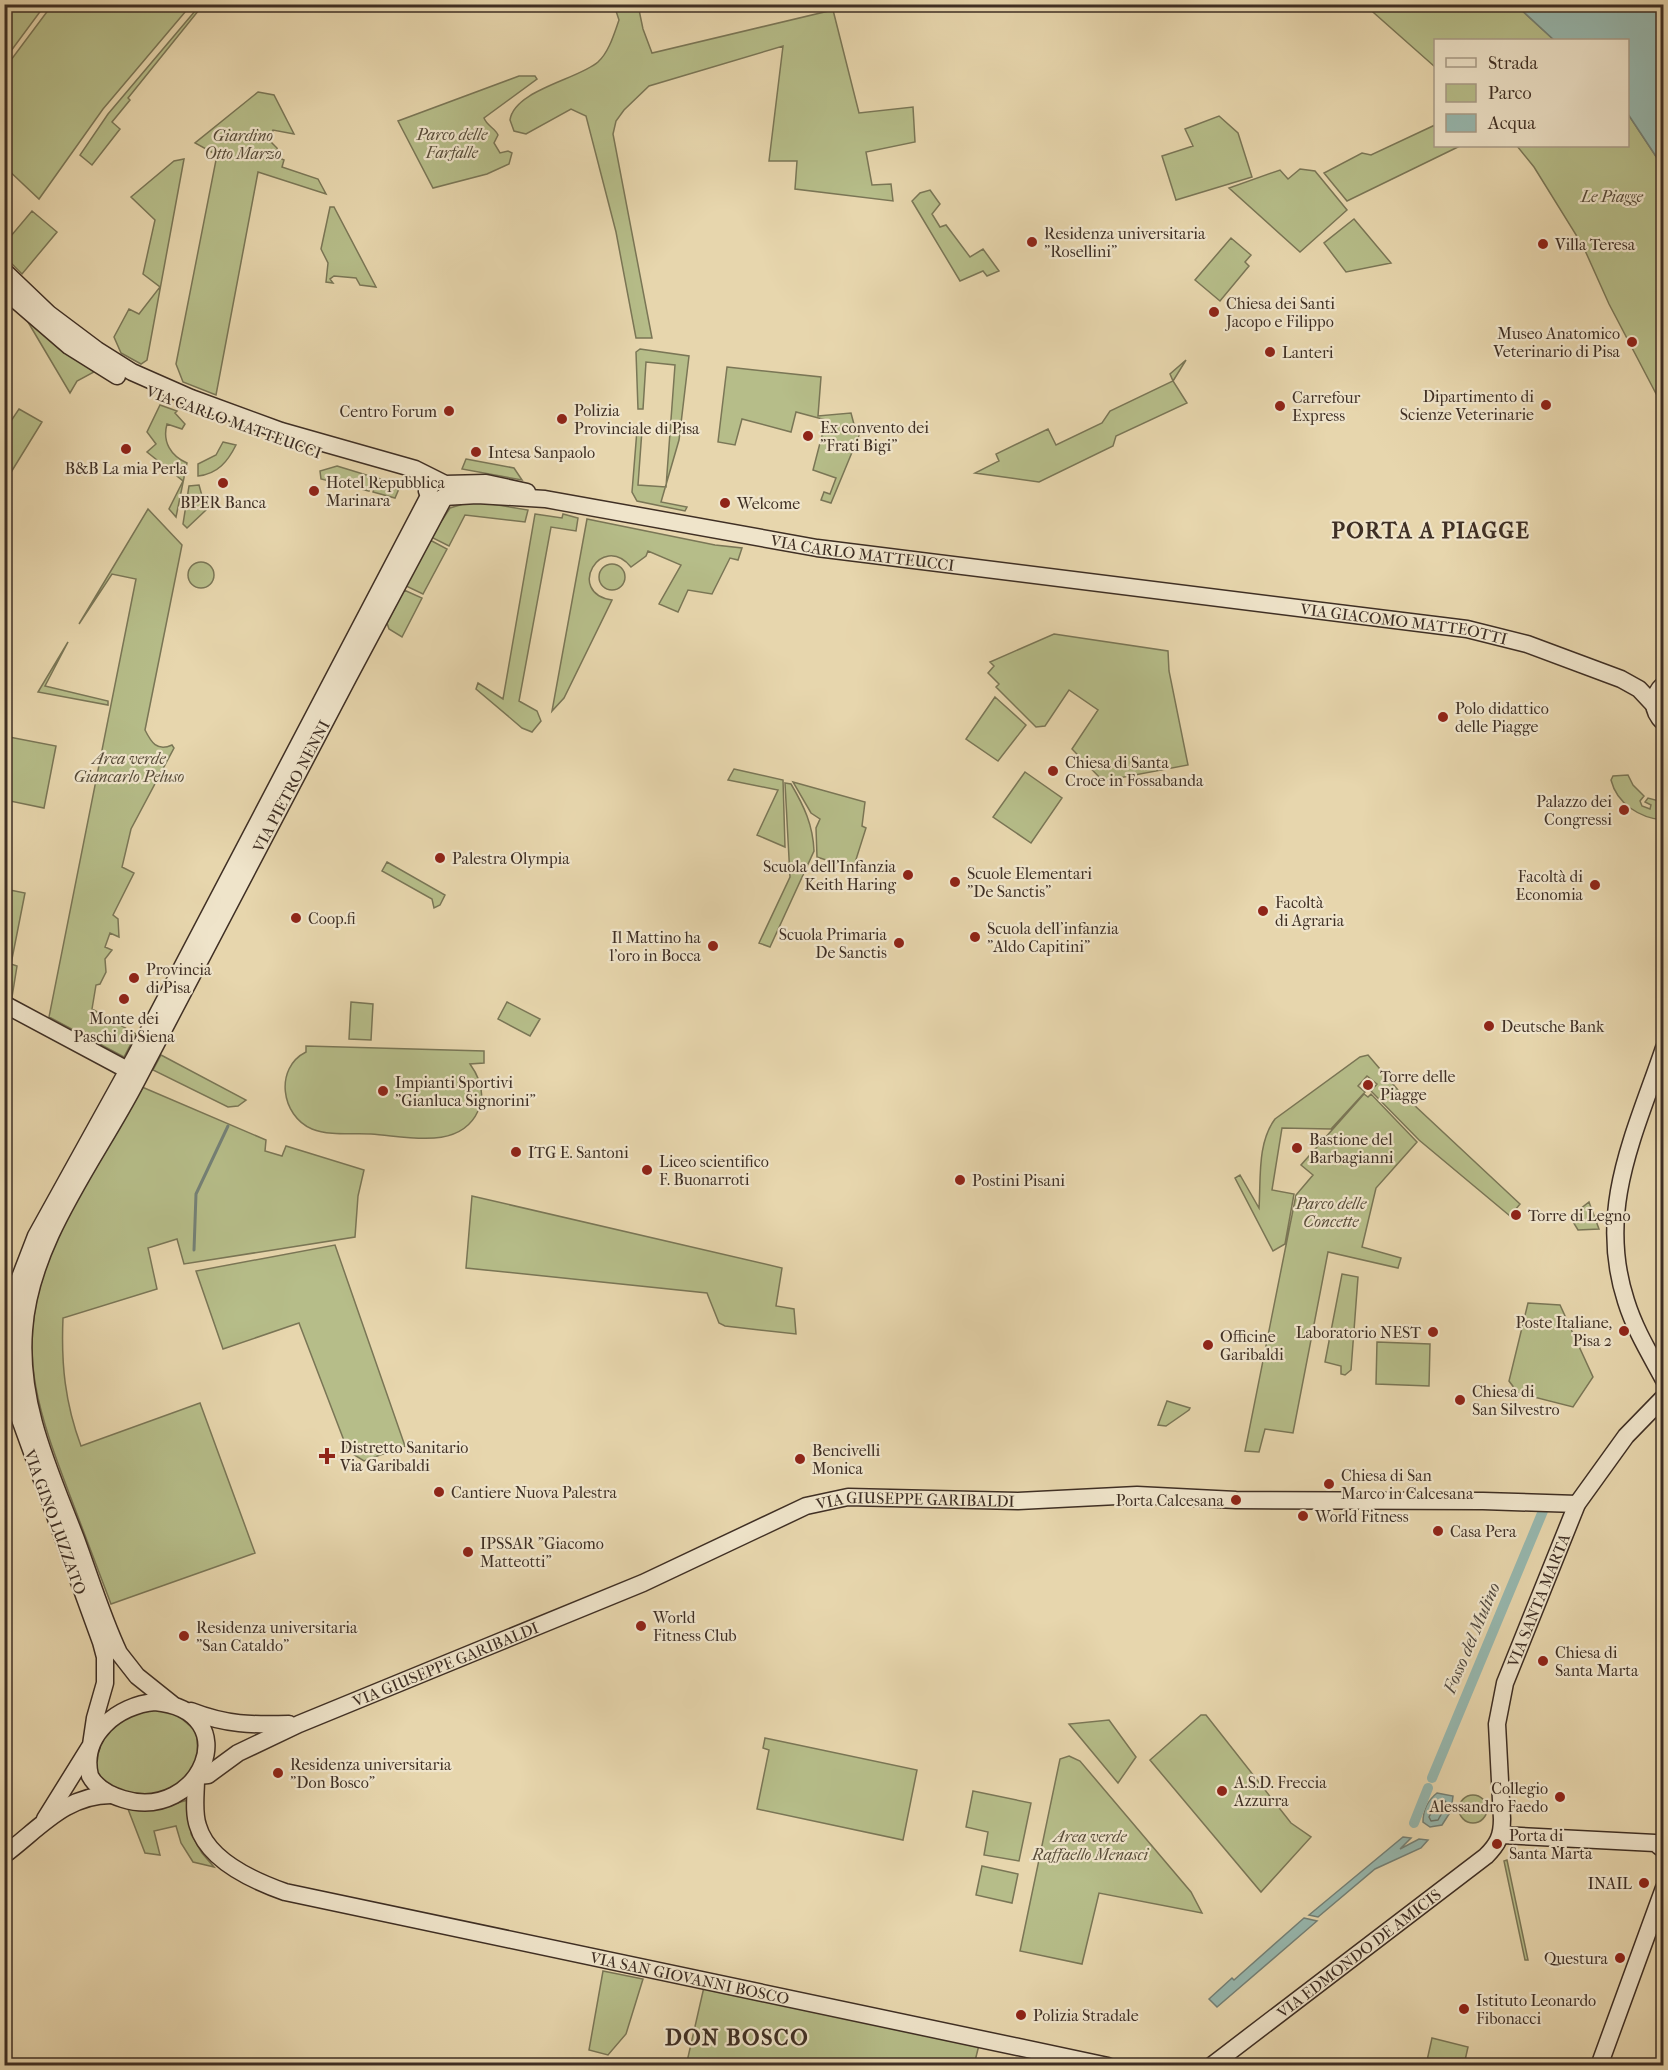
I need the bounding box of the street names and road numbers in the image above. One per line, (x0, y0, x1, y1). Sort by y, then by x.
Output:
street label: VIA CARLO MATTEUCCI (143, 381, 324, 463)
street label: VIA CARLO MATTEUCCI (768, 530, 956, 575)
street label: VIA GIACOMO MATTEOTTI (1298, 599, 1509, 648)
street label: VIA PIETRO NENNI (248, 717, 334, 856)
street label: VIA GINO LUZZATO (20, 1446, 90, 1597)
street label: VIA GIUSEPPE GARIBALDI (813, 1487, 1015, 1513)
street label: VIA SANTA MARTA (1503, 1530, 1574, 1671)
street label: VIA GIUSEPPE GARIBALDI (349, 1617, 541, 1711)
street label: VIA EDMONDO DE AMICIS (1272, 1884, 1445, 2022)
street label: VIA SAN GIOVANNI BOSCO (587, 1947, 791, 2008)

